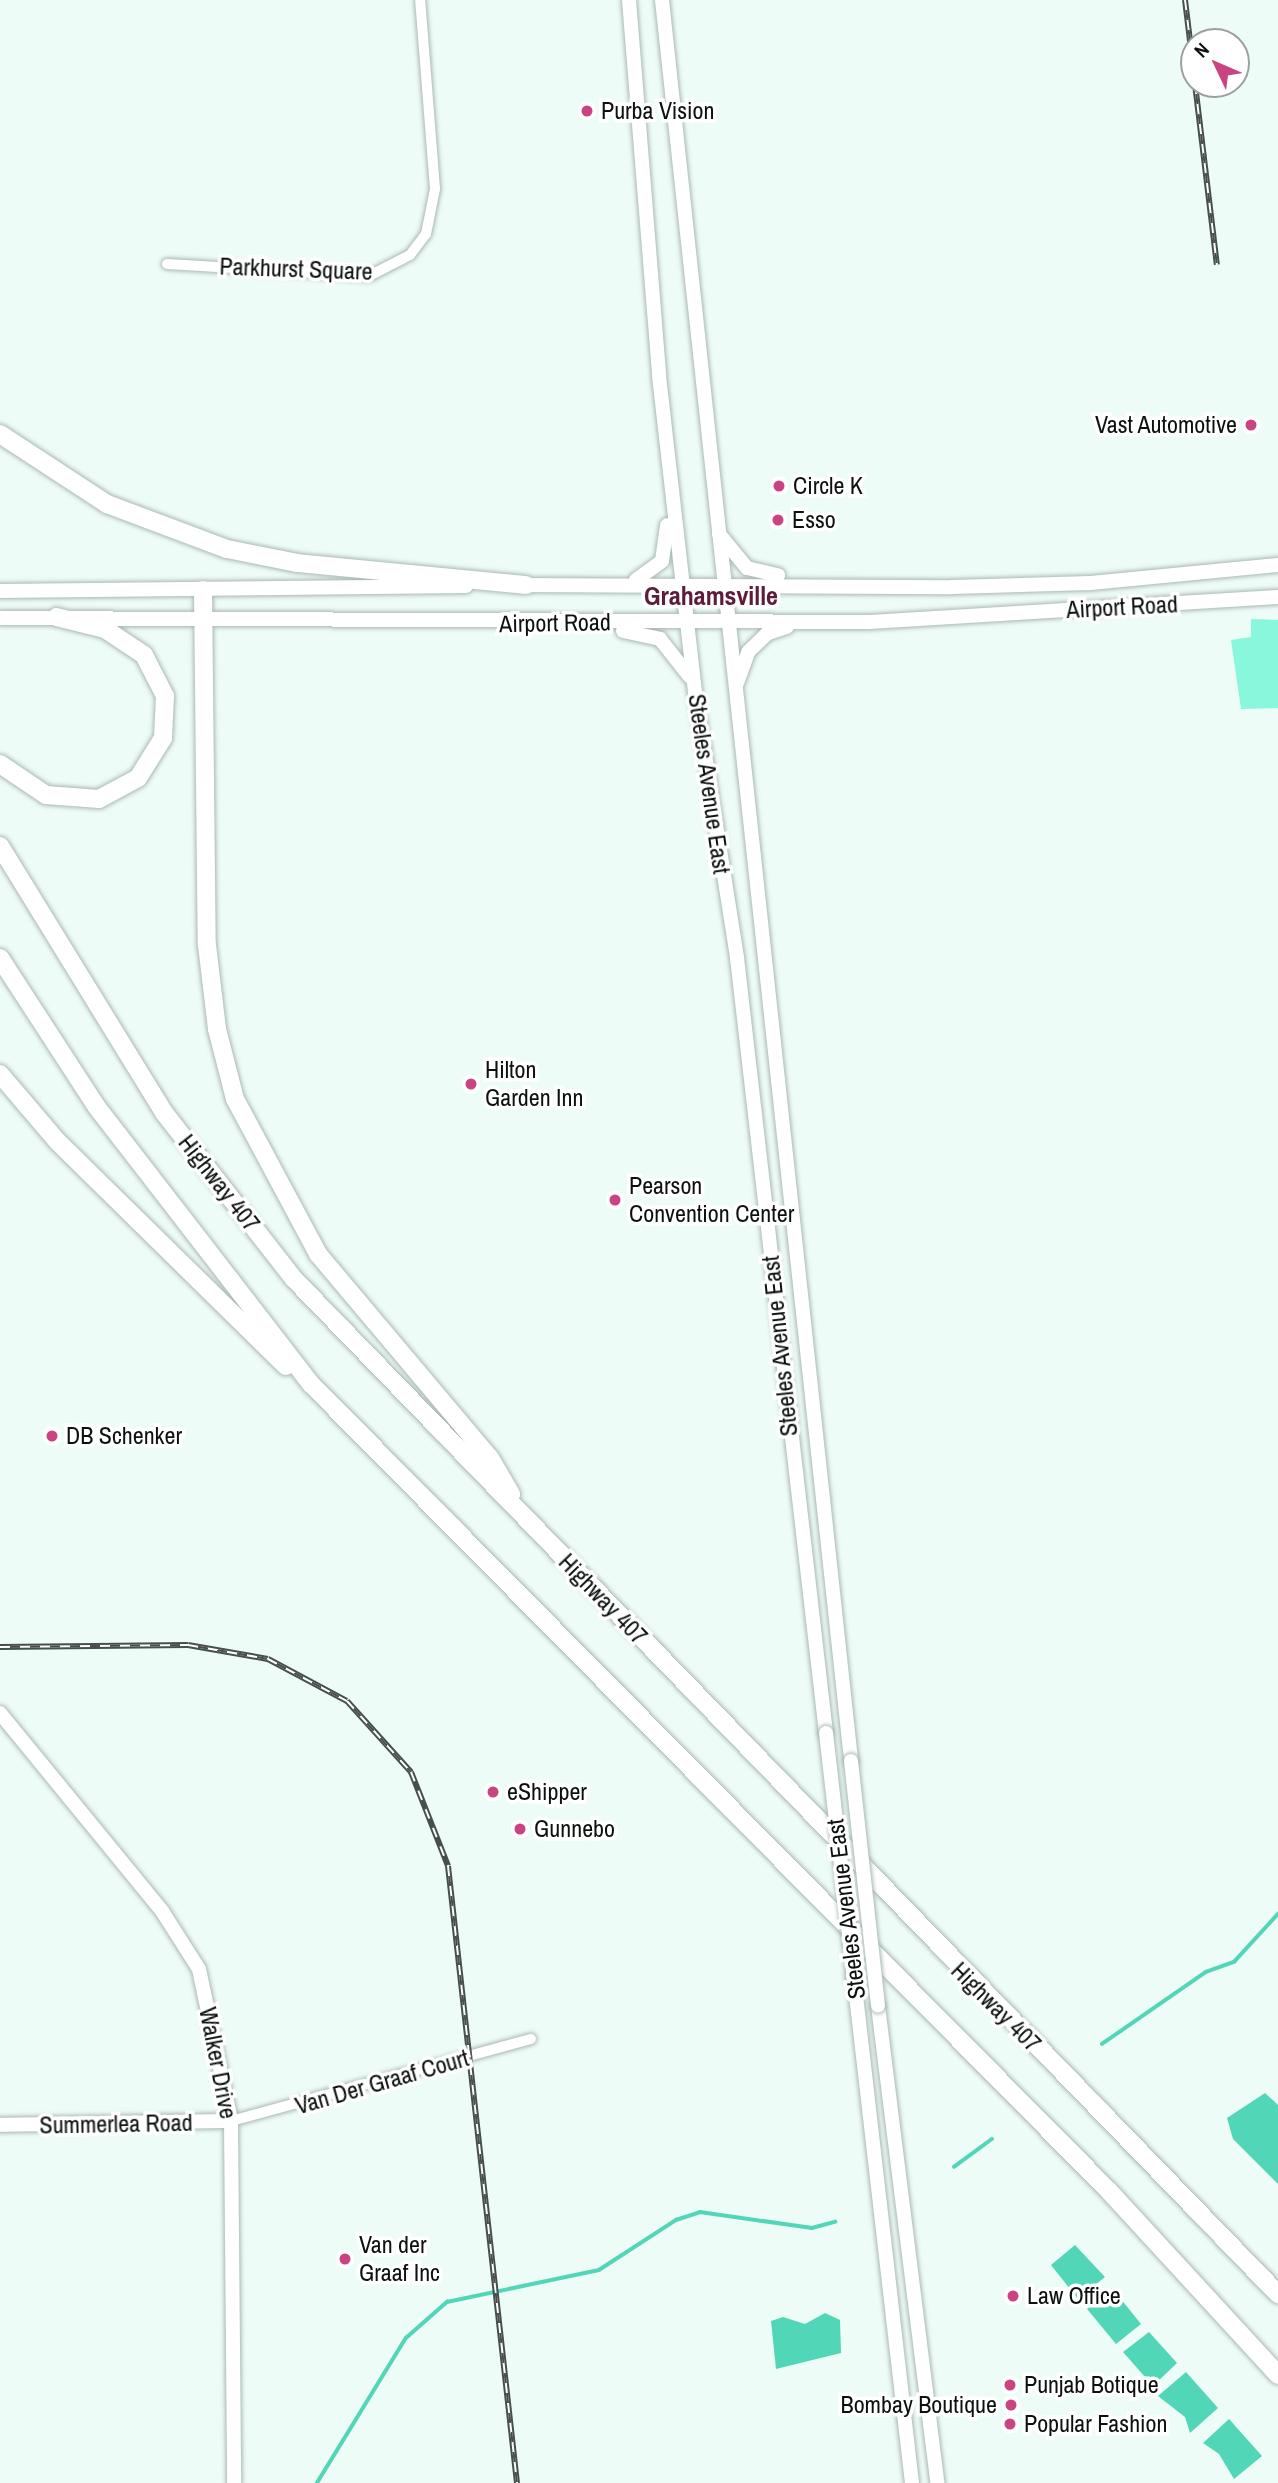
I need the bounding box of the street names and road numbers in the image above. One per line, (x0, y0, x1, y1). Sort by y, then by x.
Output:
street label: Parkhurst Square (219, 252, 373, 286)
street label: Airport Road (1066, 590, 1178, 624)
street label: Airport Road (499, 608, 611, 638)
street label: Steeles Avenue East (682, 692, 736, 876)
street label: Highway 407 (172, 1129, 266, 1237)
street label: Steeles Avenue East (756, 1254, 804, 1438)
street label: Highway 407 (553, 1548, 653, 1650)
street label: Steeles Avenue East (821, 1817, 871, 2001)
street label: Highway 407 (945, 1956, 1047, 2058)
street label: Walker Drive (193, 2005, 243, 2121)
street label: Van Der Graaf Court (292, 2043, 472, 2121)
street label: Summerlea Road (39, 2108, 193, 2140)

